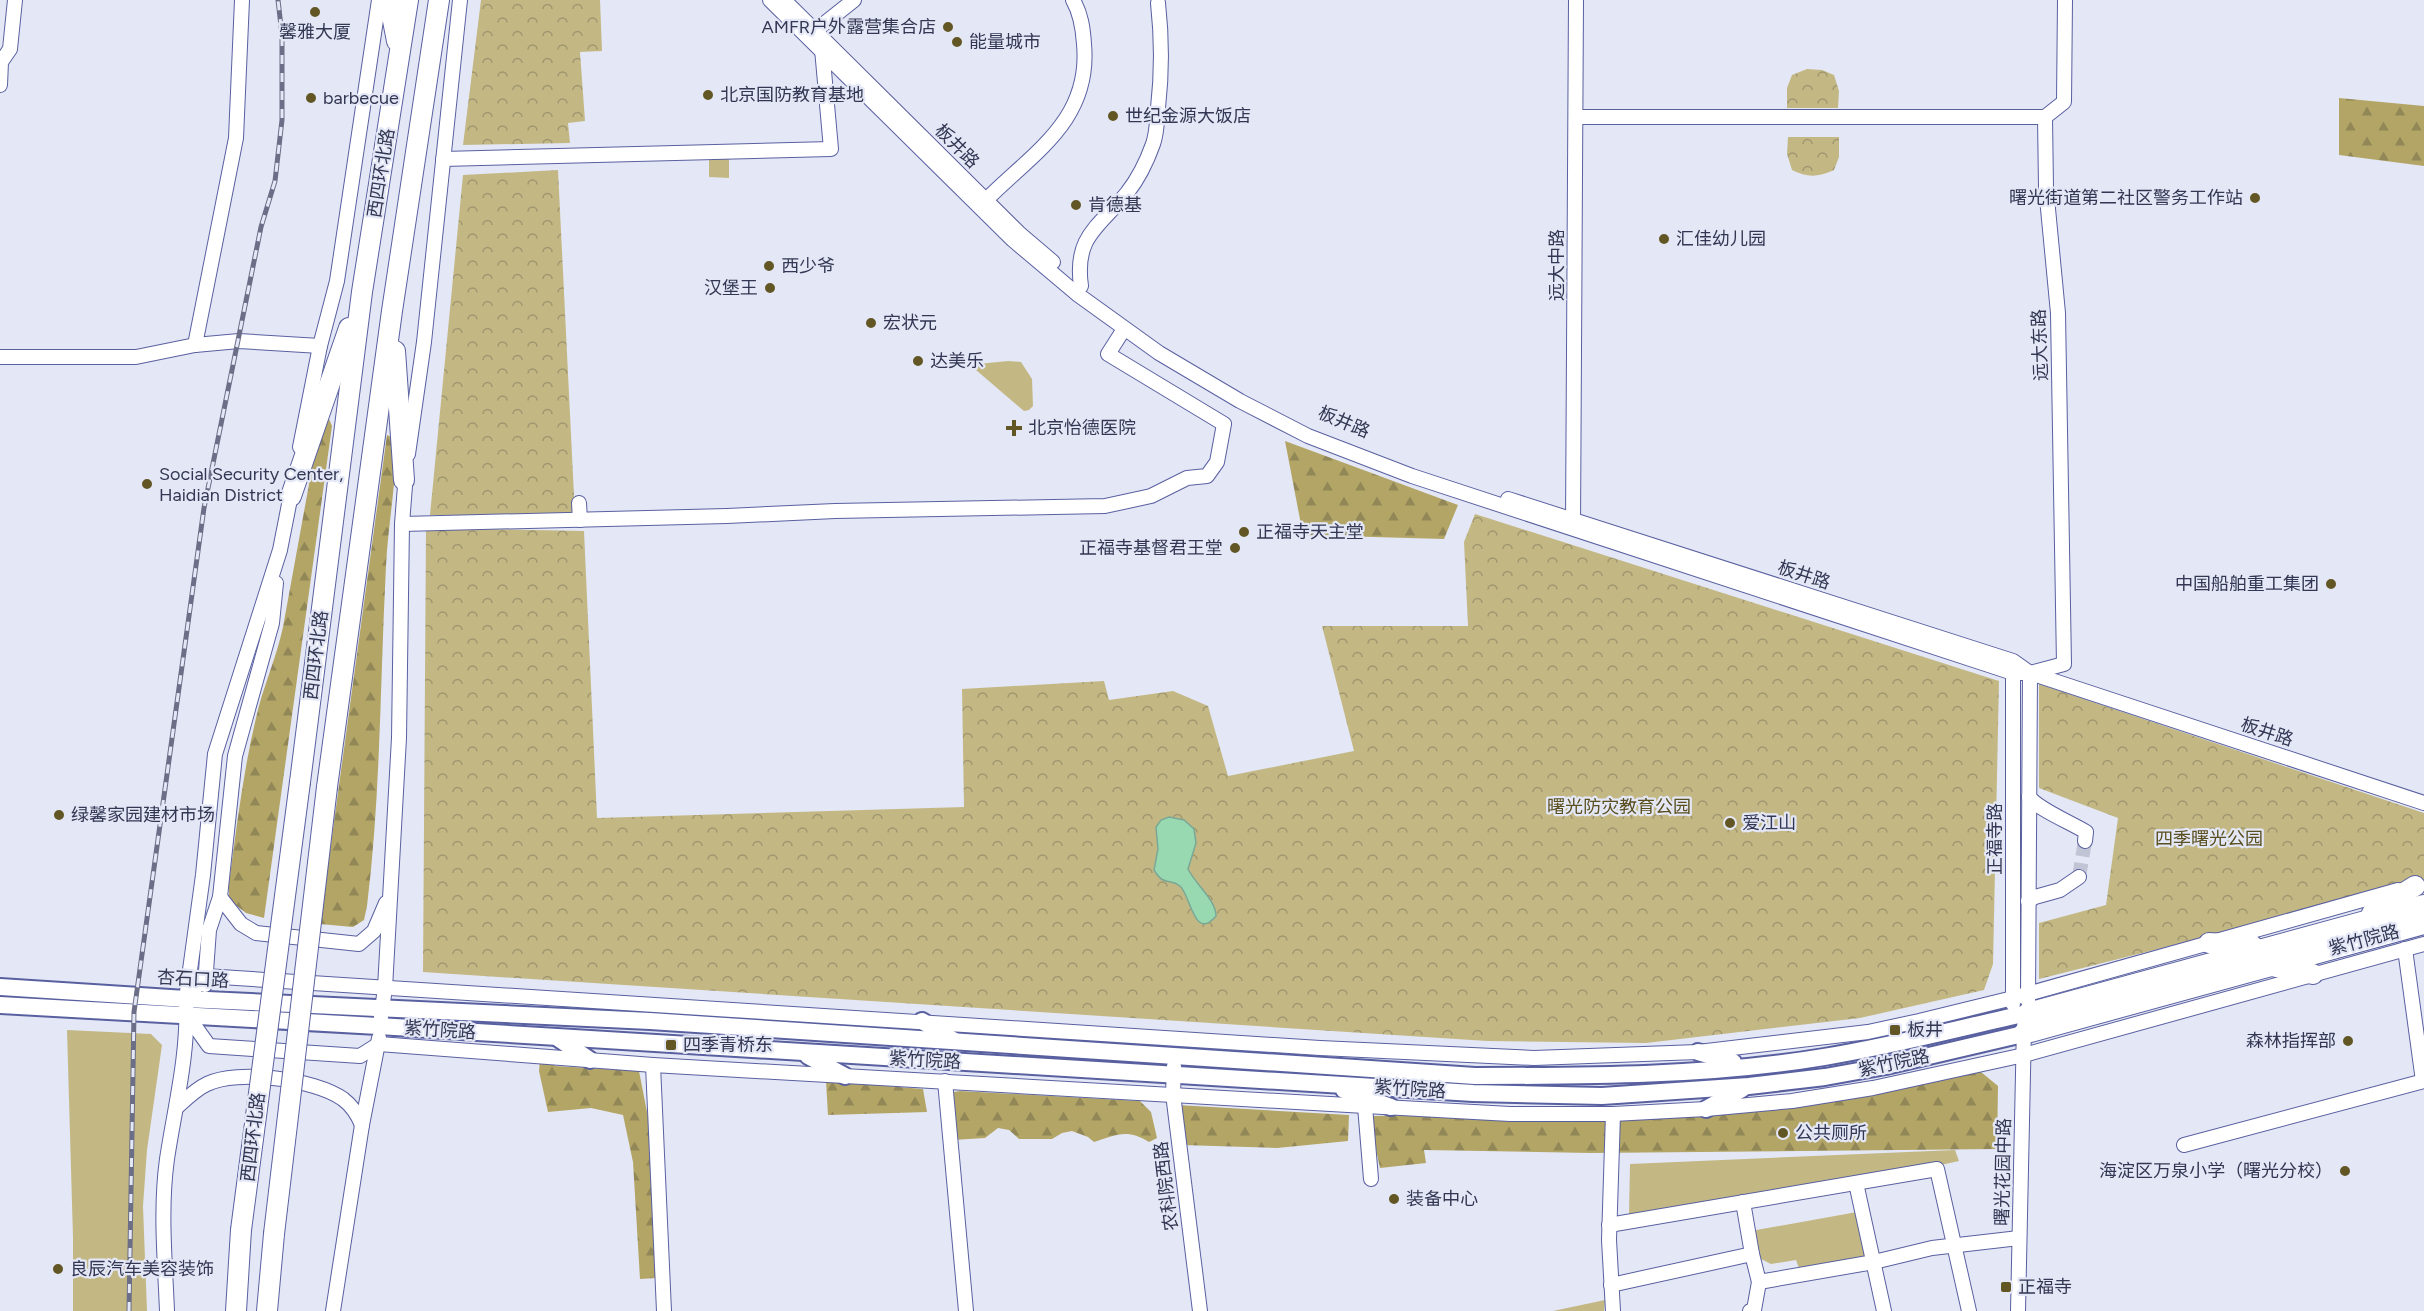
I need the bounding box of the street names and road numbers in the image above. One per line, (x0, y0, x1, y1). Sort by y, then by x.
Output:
street label: 板井路 (930, 119, 984, 173)
street label: 西四环北路 (363, 127, 399, 219)
street label: 远大中路 (1546, 229, 1568, 301)
street label: 远大东路 (2028, 309, 2052, 381)
street label: 板井路 (1315, 401, 1373, 443)
street label: 板井路 (1775, 556, 1833, 594)
street label: 西四环北路 (300, 609, 332, 701)
street label: 板井路 (2238, 713, 2296, 751)
street label: 正福寺路 (1984, 803, 2006, 875)
street label: 紫竹院路 (2326, 920, 2402, 960)
street label: 杏石口路 (156, 966, 230, 992)
street label: 紫竹院路 (403, 1017, 477, 1043)
street label: 紫竹院路 (1856, 1045, 1932, 1081)
street label: 紫竹院路 (888, 1047, 962, 1073)
street label: 紫竹院路 (1373, 1076, 1447, 1102)
street label: 西四环北路 (237, 1091, 269, 1183)
street label: 曙光花园中路 (1991, 1118, 2015, 1226)
street label: 农科院西路 (1150, 1140, 1182, 1232)

